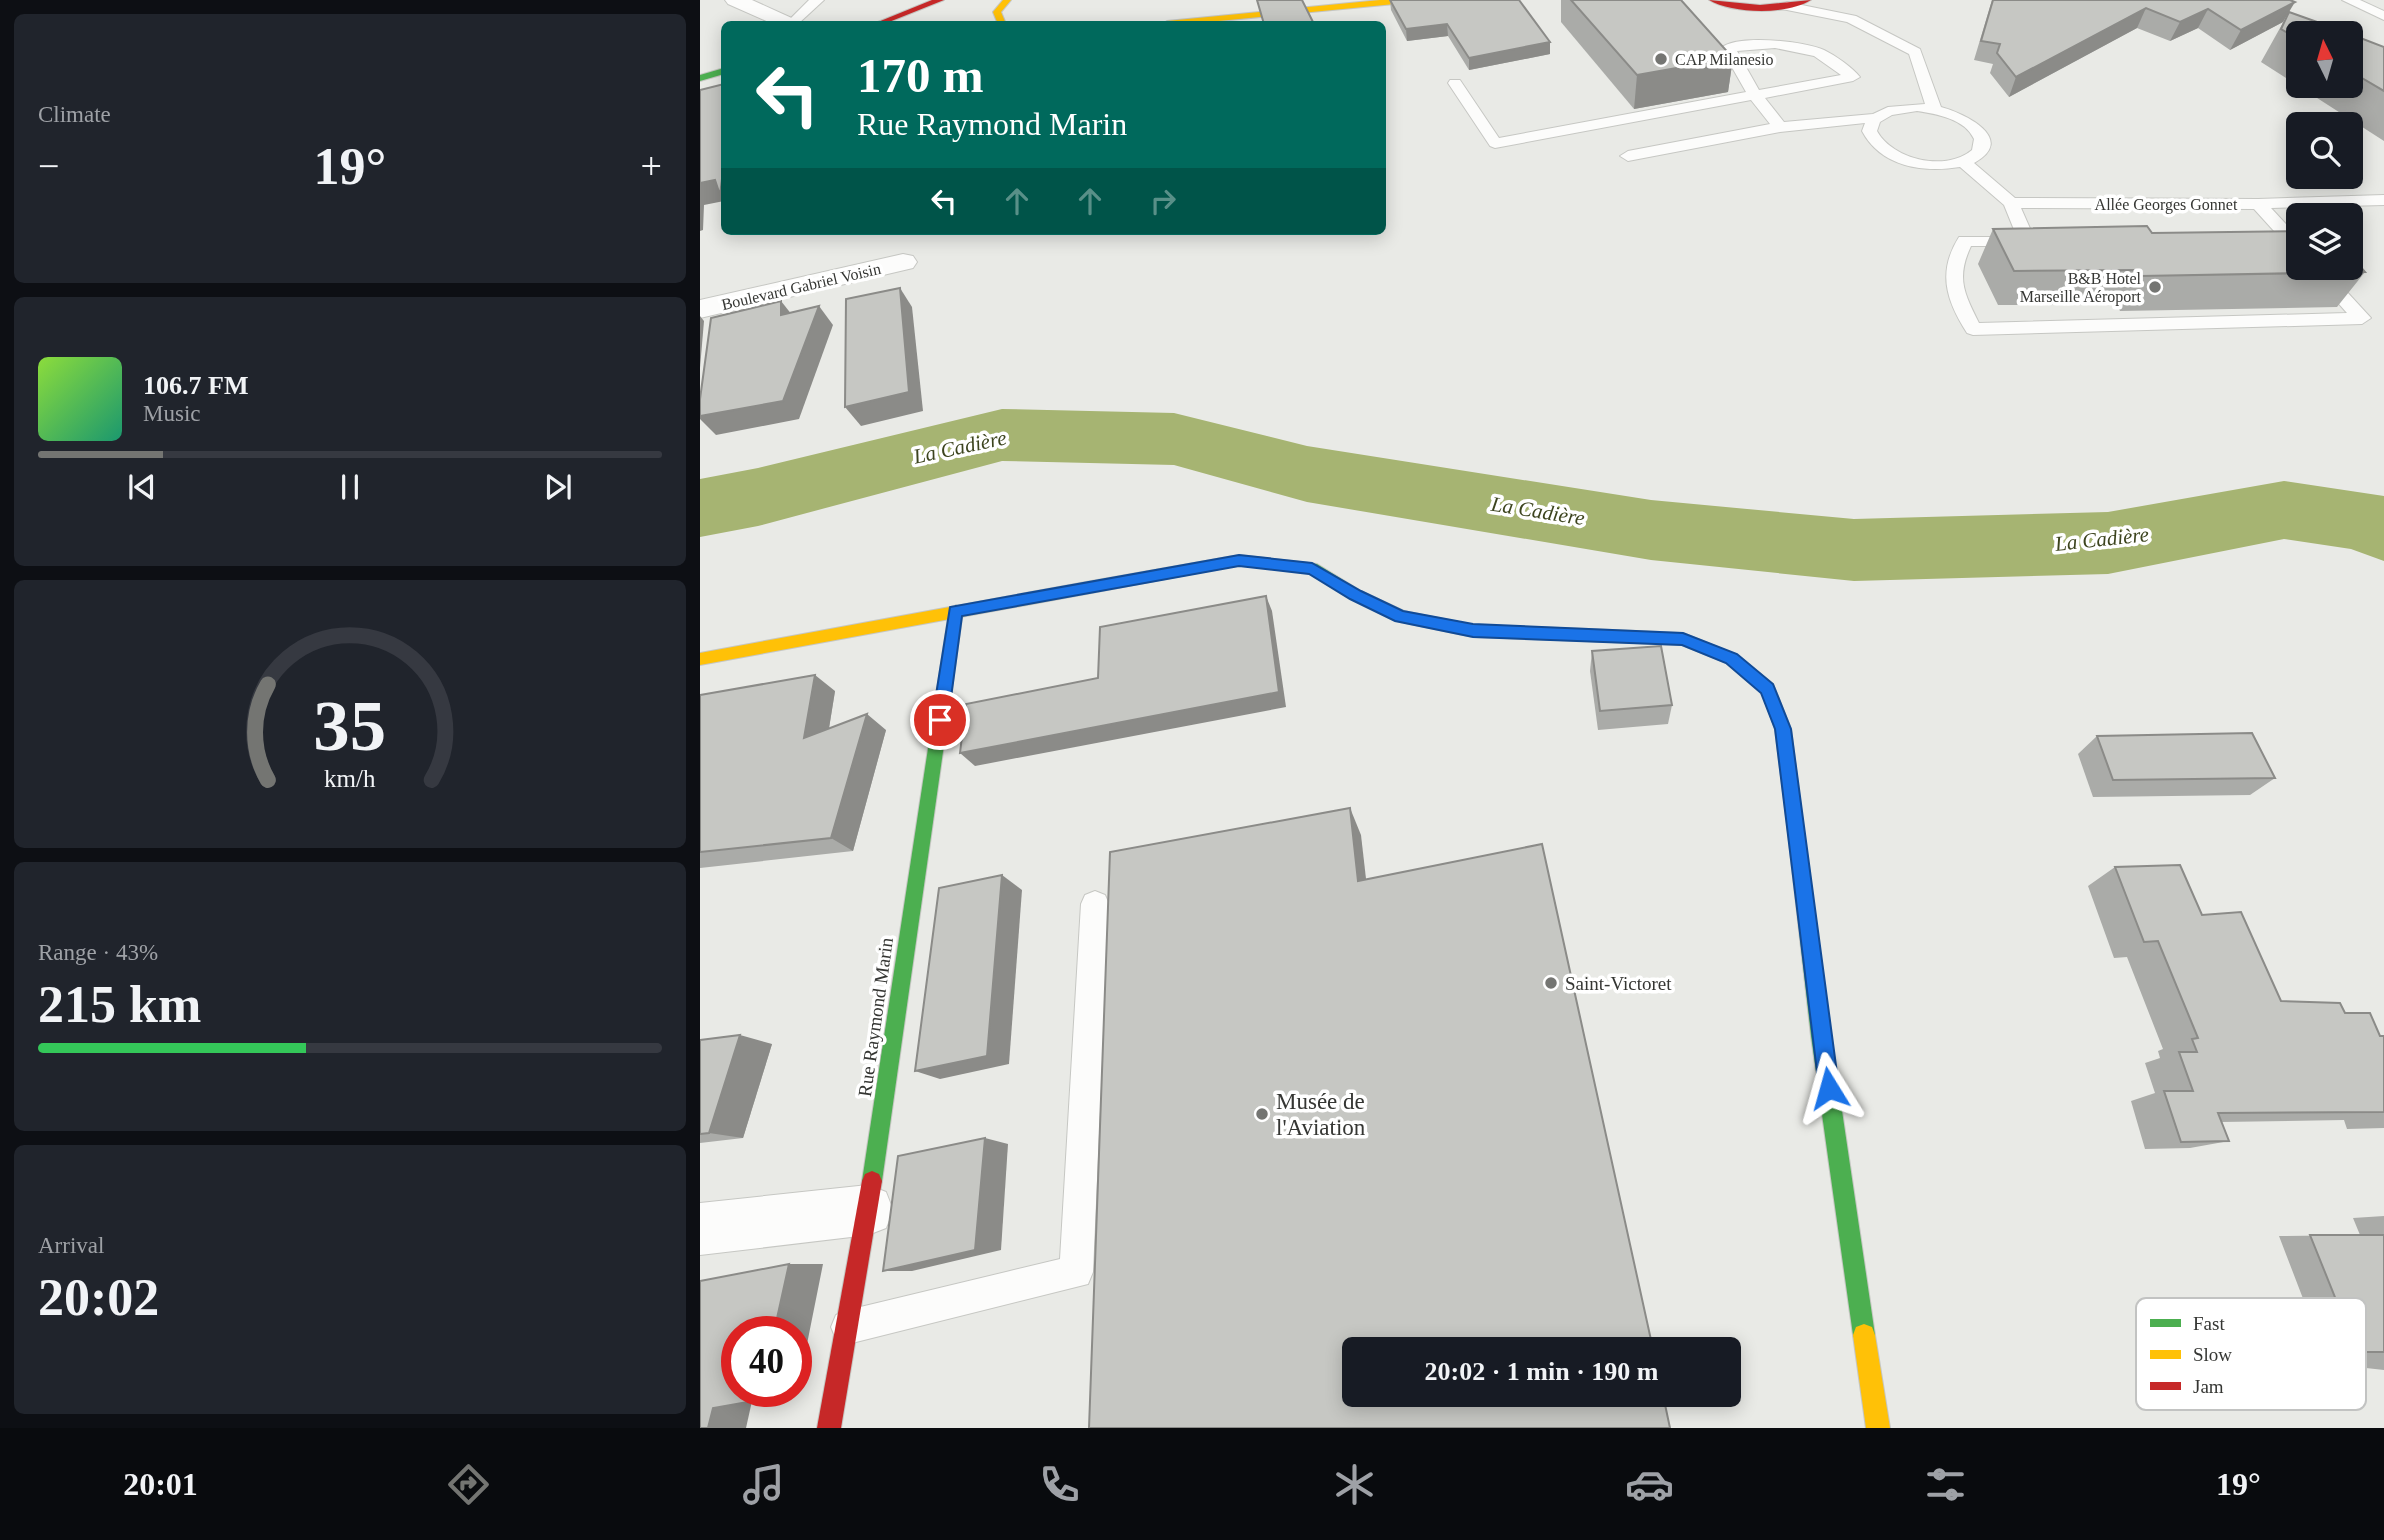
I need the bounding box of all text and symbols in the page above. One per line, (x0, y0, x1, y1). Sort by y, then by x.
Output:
north arrow (2286, 21, 2362, 98)
map controls (2286, 21, 2363, 280)
text: 170 m (857, 48, 984, 103)
icon: left (742, 49, 833, 140)
marker: CAP Milanesio (1653, 51, 1669, 67)
place label: CAP Milanesio (1675, 51, 1774, 68)
text: Climate (38, 102, 111, 127)
text: Rue Raymond Marin (857, 106, 1127, 142)
button: search (2286, 112, 2363, 189)
text: 19° (314, 138, 386, 195)
text: − (38, 145, 59, 187)
text: + (641, 145, 662, 187)
icon: left (925, 182, 963, 220)
icon: ahead (998, 182, 1036, 220)
icon: ahead (1071, 182, 1109, 220)
icon: right (1144, 182, 1182, 220)
street label: Allée Georges Gonnet (2095, 196, 2238, 214)
button: layers (2286, 203, 2363, 280)
street label: Boulevard Gabriel Voisin (720, 260, 882, 313)
place label: B&B Hotel Marseille Aéroport (2020, 270, 2142, 306)
marker: B&B Hotel Marseille Aéroport (2147, 279, 2163, 295)
text: 106.7 FM (143, 371, 248, 400)
text: Music (143, 401, 201, 426)
water label: La Cadière (910, 425, 1009, 469)
icon: previous (123, 468, 161, 506)
icon: pause (331, 468, 369, 506)
icon: next (539, 468, 577, 506)
water label: La Cadière (1489, 492, 1586, 530)
water label: La Cadière (2053, 522, 2150, 556)
text: 35 (314, 685, 386, 766)
pin (910, 690, 970, 750)
icon: arrive (921, 701, 959, 739)
text: km/h (324, 765, 376, 792)
street label: Rue Raymond Marin (854, 936, 897, 1098)
text: Range · 43% (38, 940, 158, 965)
place label: Saint-Victoret (1565, 973, 1672, 994)
marker: Saint-Victoret (1543, 975, 1559, 991)
text: 215 km (38, 976, 201, 1033)
position arrow (1792, 1051, 1866, 1125)
place label: Musée de l'Aviation (1276, 1089, 1366, 1140)
marker: Musée de l'Aviation (1254, 1106, 1270, 1122)
text: Arrival (38, 1233, 104, 1258)
text: 20:02 (38, 1269, 159, 1326)
legend (2136, 1298, 2366, 1410)
text: Fast (2193, 1313, 2225, 1334)
speed limit sign: 40 (721, 1316, 812, 1407)
text: Slow (2193, 1344, 2232, 1365)
text: 20:02 · 1 min · 190 m (1425, 1357, 1659, 1386)
text: Jam (2193, 1376, 2224, 1397)
icon: directions (444, 1460, 493, 1509)
icon: music (739, 1460, 788, 1509)
icon: phone (1035, 1460, 1084, 1509)
icon: climate (1330, 1460, 1379, 1509)
icon: car (1625, 1460, 1674, 1509)
icon: filters (1921, 1460, 1970, 1509)
text: 20:01 (123, 1466, 198, 1502)
text: 19° (2216, 1466, 2261, 1502)

